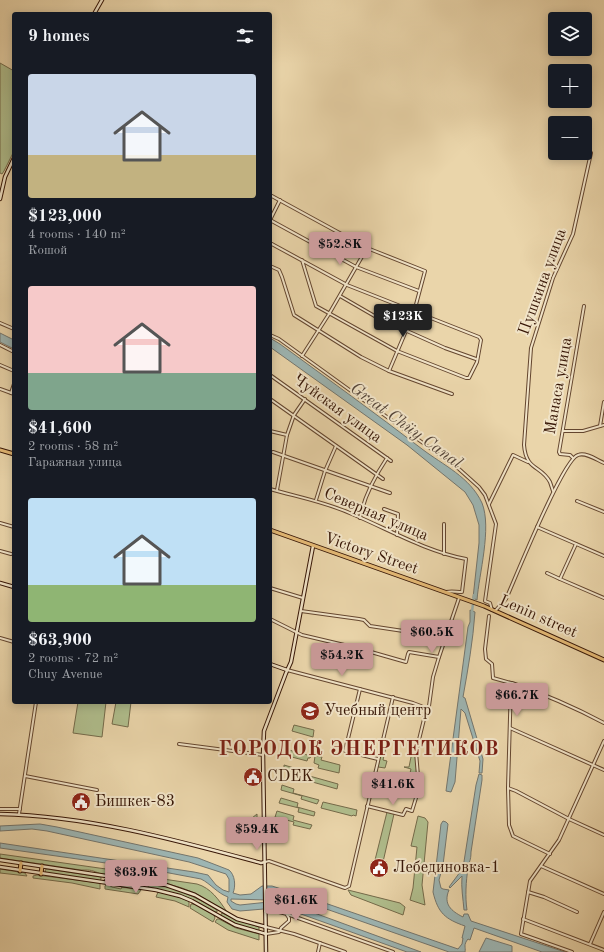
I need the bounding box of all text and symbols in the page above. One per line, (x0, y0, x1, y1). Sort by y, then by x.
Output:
map controls (548, 12, 592, 160)
button: layers (548, 12, 592, 56)
icon: filters (234, 25, 256, 47)
text: 9 homes (28, 28, 90, 45)
button: + (548, 64, 592, 108)
icon: home (106, 100, 178, 172)
button: − (548, 116, 592, 160)
text: $123,000 (28, 208, 102, 225)
street label: Пушкина улица (516, 227, 570, 337)
text: 4 rooms · 140 m² (28, 228, 126, 241)
pin: $52.8K (307, 232, 373, 266)
text: $52.8K (318, 238, 362, 251)
text: Кошой (28, 244, 67, 257)
pin: $123K (375, 304, 431, 338)
text: $123K (383, 310, 423, 323)
icon: home (106, 312, 178, 384)
street label: Манаса улица (543, 336, 575, 436)
street label: Чуйская улица (290, 372, 384, 447)
water label: Great Chüy Canal (347, 380, 465, 472)
text: $41,600 (28, 420, 92, 437)
text: 2 rooms · 58 m² (28, 440, 118, 453)
text: Гаражная улица (28, 456, 122, 469)
street label: Северная улица (321, 486, 431, 544)
icon: home (106, 524, 178, 596)
street label: Victory Street (322, 530, 420, 578)
street label: Lenin street (497, 593, 580, 641)
pin: $60.5K (399, 620, 465, 654)
text: $60.5K (410, 626, 454, 639)
text: $63,900 (28, 632, 92, 649)
pin: $54.2K (309, 643, 375, 677)
text: $54.2K (320, 649, 364, 662)
text: 2 rooms · 72 m² (28, 652, 118, 665)
text: Chuy Avenue (28, 668, 103, 681)
pin: $66.7K (484, 683, 550, 717)
text: $66.7K (495, 689, 539, 702)
school or university icon: Учебный центр (299, 700, 321, 722)
place label: Учебный центр (324, 703, 431, 719)
district label: ГОРОДОК ЭНЕРГЕТИКОВ (218, 740, 500, 760)
public building icon: CDEK (242, 766, 264, 788)
place label: CDEK (267, 769, 313, 785)
pin: $41.6K (360, 772, 426, 806)
text: $41.6K (371, 778, 415, 791)
public building icon: Бишкек-83 (70, 791, 92, 813)
place label: Бишкек-83 (95, 794, 175, 810)
pin: $59.4K (224, 817, 290, 851)
text: $59.4K (235, 823, 279, 836)
public building icon: Лебединовка-1 (368, 857, 390, 879)
pin: $63.9K (103, 860, 169, 894)
place label: Лебединовка-1 (393, 860, 500, 876)
text: $63.9K (114, 866, 158, 879)
pin: $61.6K (263, 888, 329, 922)
text: $61.6K (274, 894, 318, 907)

